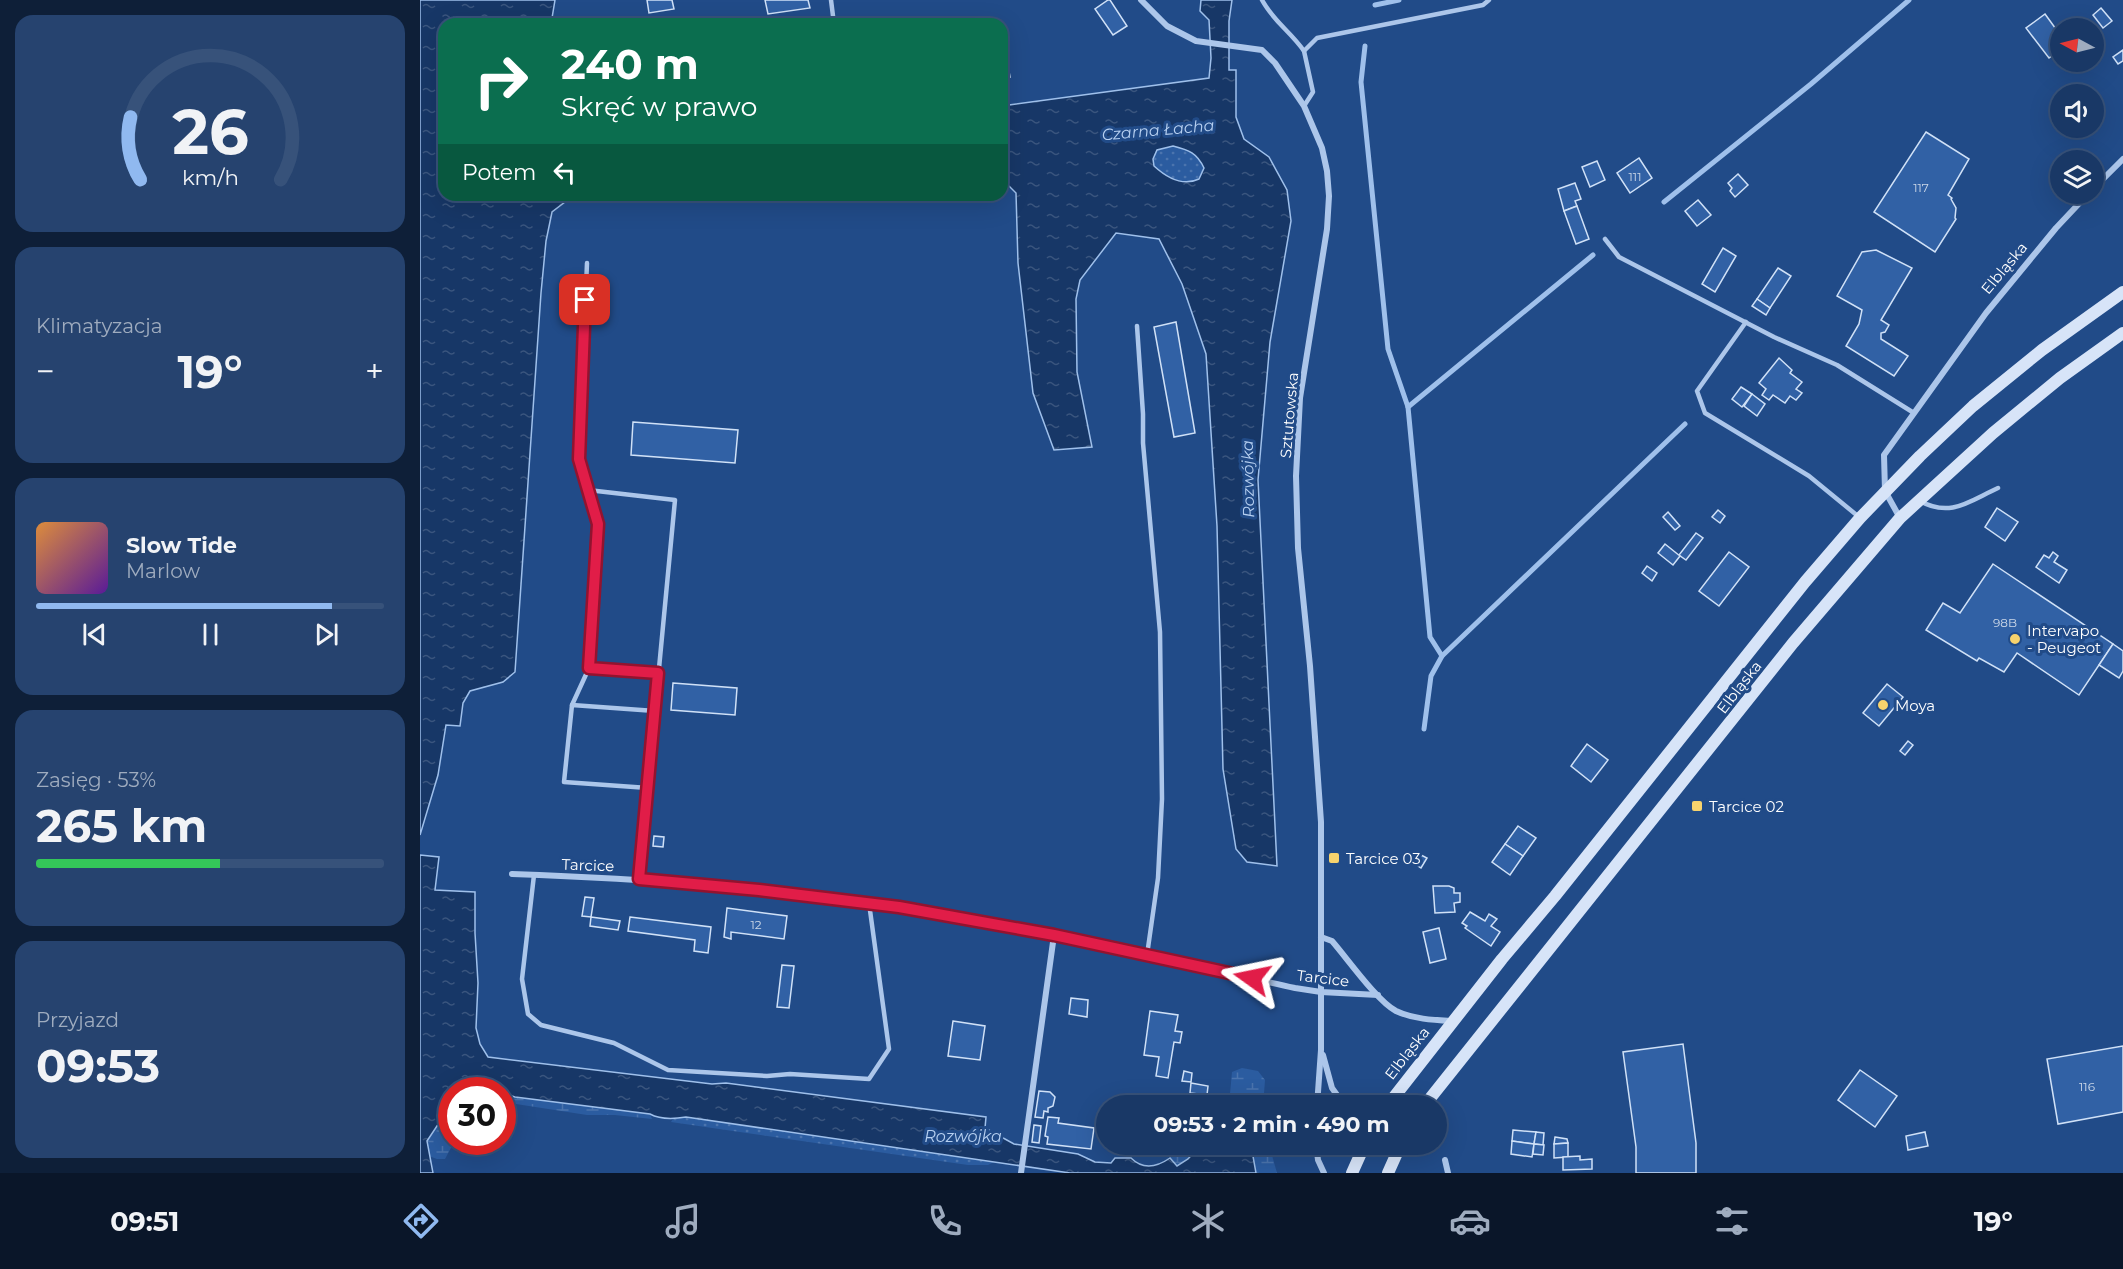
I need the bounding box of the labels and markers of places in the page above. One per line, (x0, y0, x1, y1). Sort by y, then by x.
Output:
pin (559, 274, 610, 325)
place label: Intervapo - Peugeot (2027, 621, 2101, 657)
marker: Intervapo - Peugeot (2008, 632, 2022, 646)
place label: Moya (1895, 696, 1935, 715)
marker: Moya (1876, 698, 1890, 712)
place label: Tarcice 02 (1709, 797, 1784, 816)
marker: Tarcice 02 (1690, 799, 1704, 813)
place label: Tarcice 03 (1346, 849, 1421, 868)
marker: Tarcice 03 (1327, 851, 1341, 865)

